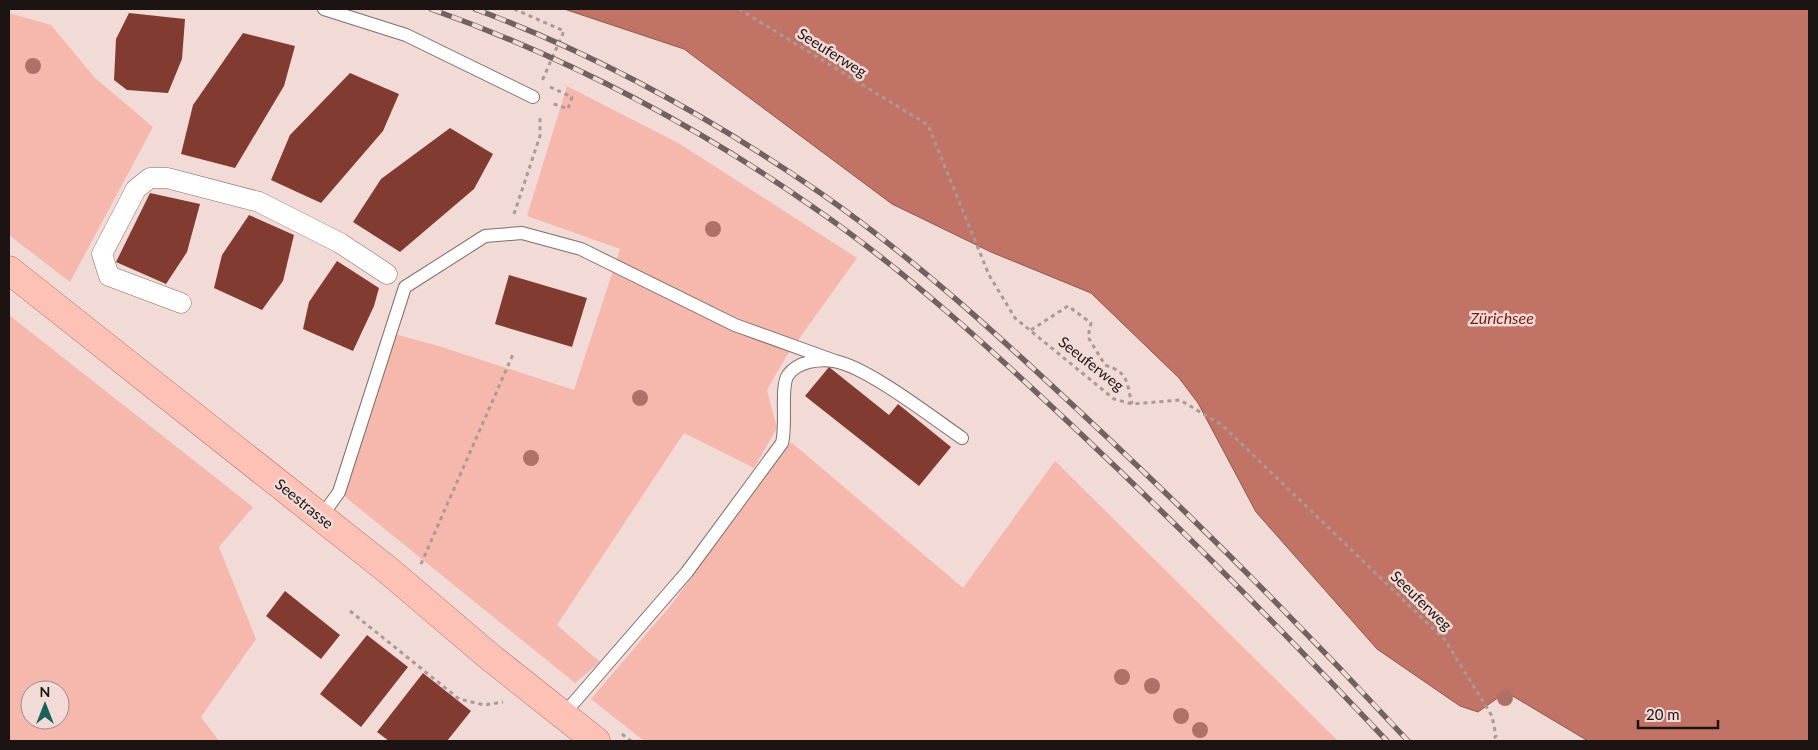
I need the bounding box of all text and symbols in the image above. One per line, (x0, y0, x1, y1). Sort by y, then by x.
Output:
street label: Seeuferweg (795, 24, 871, 81)
water label: Zürichsee (1469, 308, 1534, 327)
street label: Seeuferweg (1055, 332, 1128, 394)
street label: Seestrasse (272, 474, 337, 532)
street label: Seeuferweg (1387, 567, 1456, 634)
north arrow (20, 680, 70, 730)
text: N (40, 683, 50, 700)
scale bar (1638, 698, 1718, 730)
text: 20 m (1646, 705, 1680, 723)

